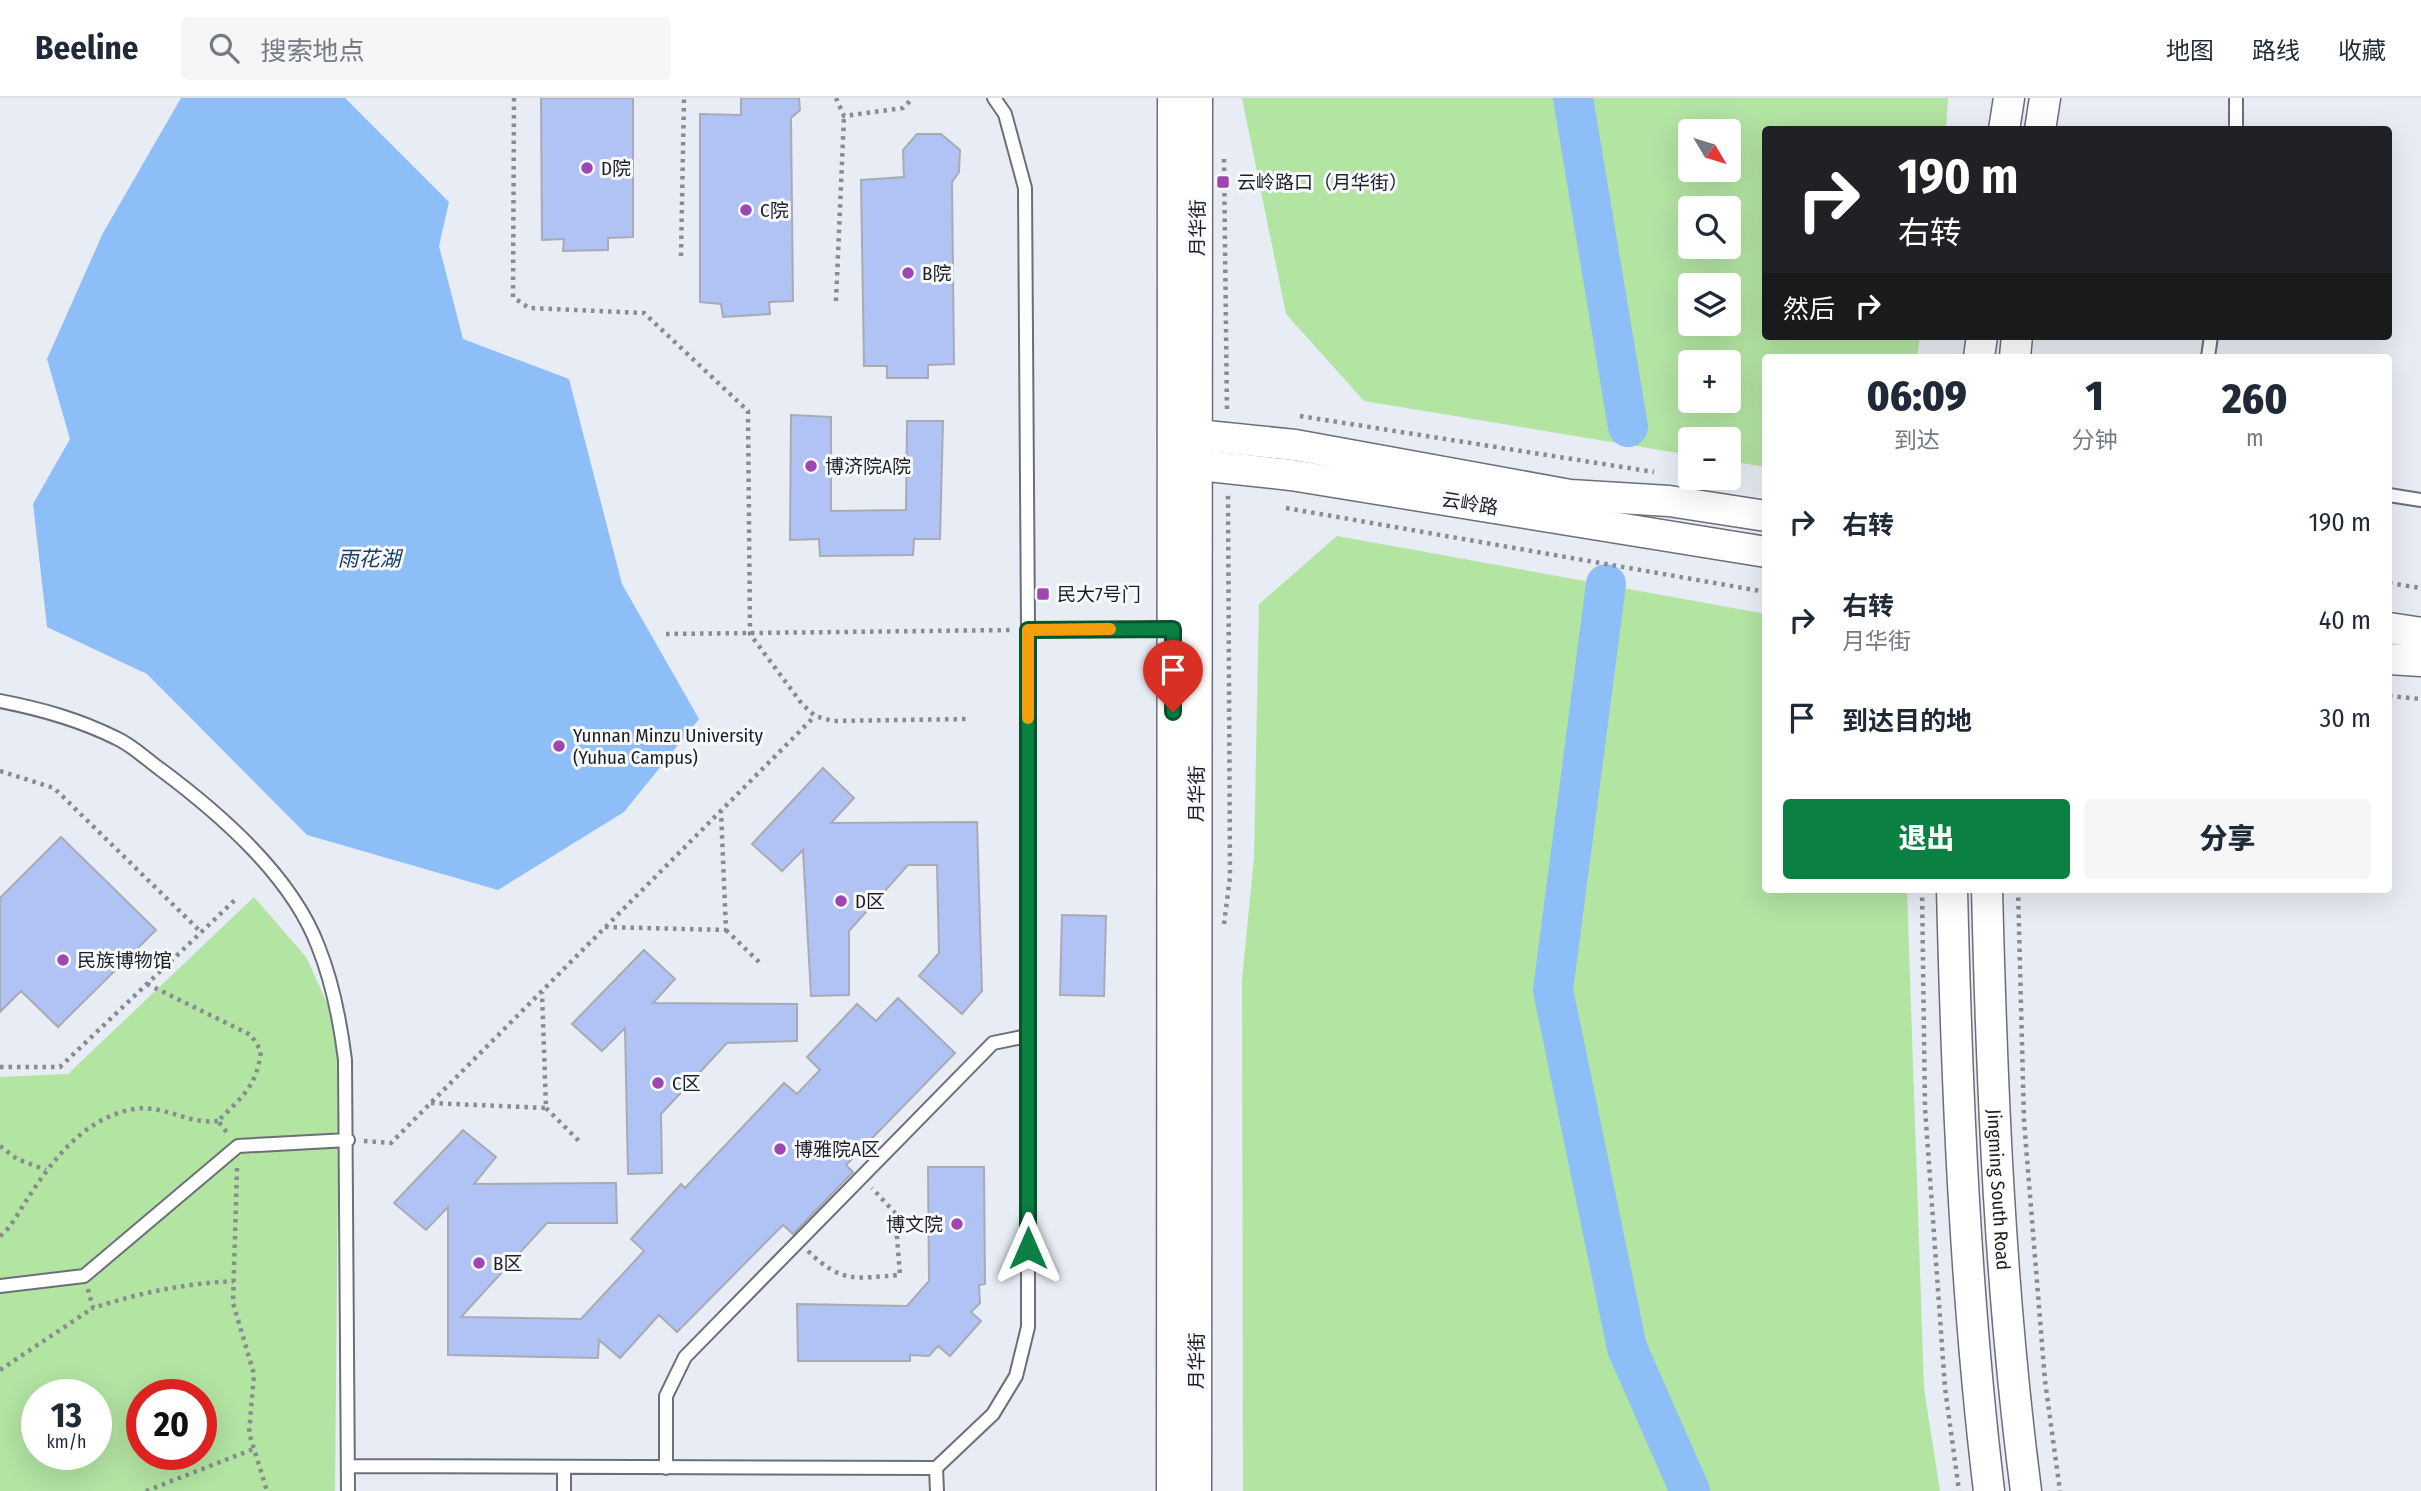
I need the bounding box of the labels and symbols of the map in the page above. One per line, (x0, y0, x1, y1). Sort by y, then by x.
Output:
north arrow (1678, 119, 1741, 182)
place label: D院 (601, 157, 631, 180)
marker: D院 (579, 160, 595, 176)
place label: 云岭路口（月华街） (1237, 171, 1408, 194)
marker: 云岭路口（月华街） (1215, 174, 1231, 190)
place label: C院 (760, 199, 789, 222)
street label: 月华街 (1186, 199, 1209, 257)
marker: C院 (738, 202, 754, 218)
place label: B院 (922, 262, 951, 285)
marker: B院 (900, 265, 916, 281)
place label: 博济院A院 (825, 455, 911, 478)
marker: 博济院A院 (803, 458, 819, 474)
street label: 云岭路 (1440, 488, 1500, 519)
water label: 雨花湖 (338, 546, 403, 572)
place label: 民大7号门 (1057, 583, 1141, 606)
marker: 民大7号门 (1035, 586, 1051, 602)
pin (1143, 640, 1203, 712)
place label: Yunnan Minzu University (Yuhua Campus) (573, 724, 764, 769)
marker: Yunnan Minzu University (Yuhua Campus) (551, 738, 567, 754)
street label: 月华街 (1185, 765, 1208, 823)
place label: D区 (855, 890, 885, 913)
marker: D区 (833, 893, 849, 909)
place label: 民族博物馆 (77, 949, 172, 972)
marker: 民族博物馆 (55, 952, 71, 968)
place label: C区 (672, 1072, 701, 1095)
marker: C区 (650, 1075, 666, 1091)
street label: Jingming South Road (1982, 1109, 2015, 1271)
place label: 博雅院A区 (794, 1138, 880, 1161)
marker: 博雅院A区 (772, 1141, 788, 1157)
position arrow (991, 1211, 1065, 1285)
place label: 博文院 (886, 1213, 943, 1236)
marker: 博文院 (949, 1216, 965, 1232)
place label: B区 (493, 1252, 522, 1275)
marker: B区 (471, 1255, 487, 1271)
street label: 月华街 (1185, 1332, 1208, 1390)
speed limit sign: 20 (126, 1379, 217, 1470)

